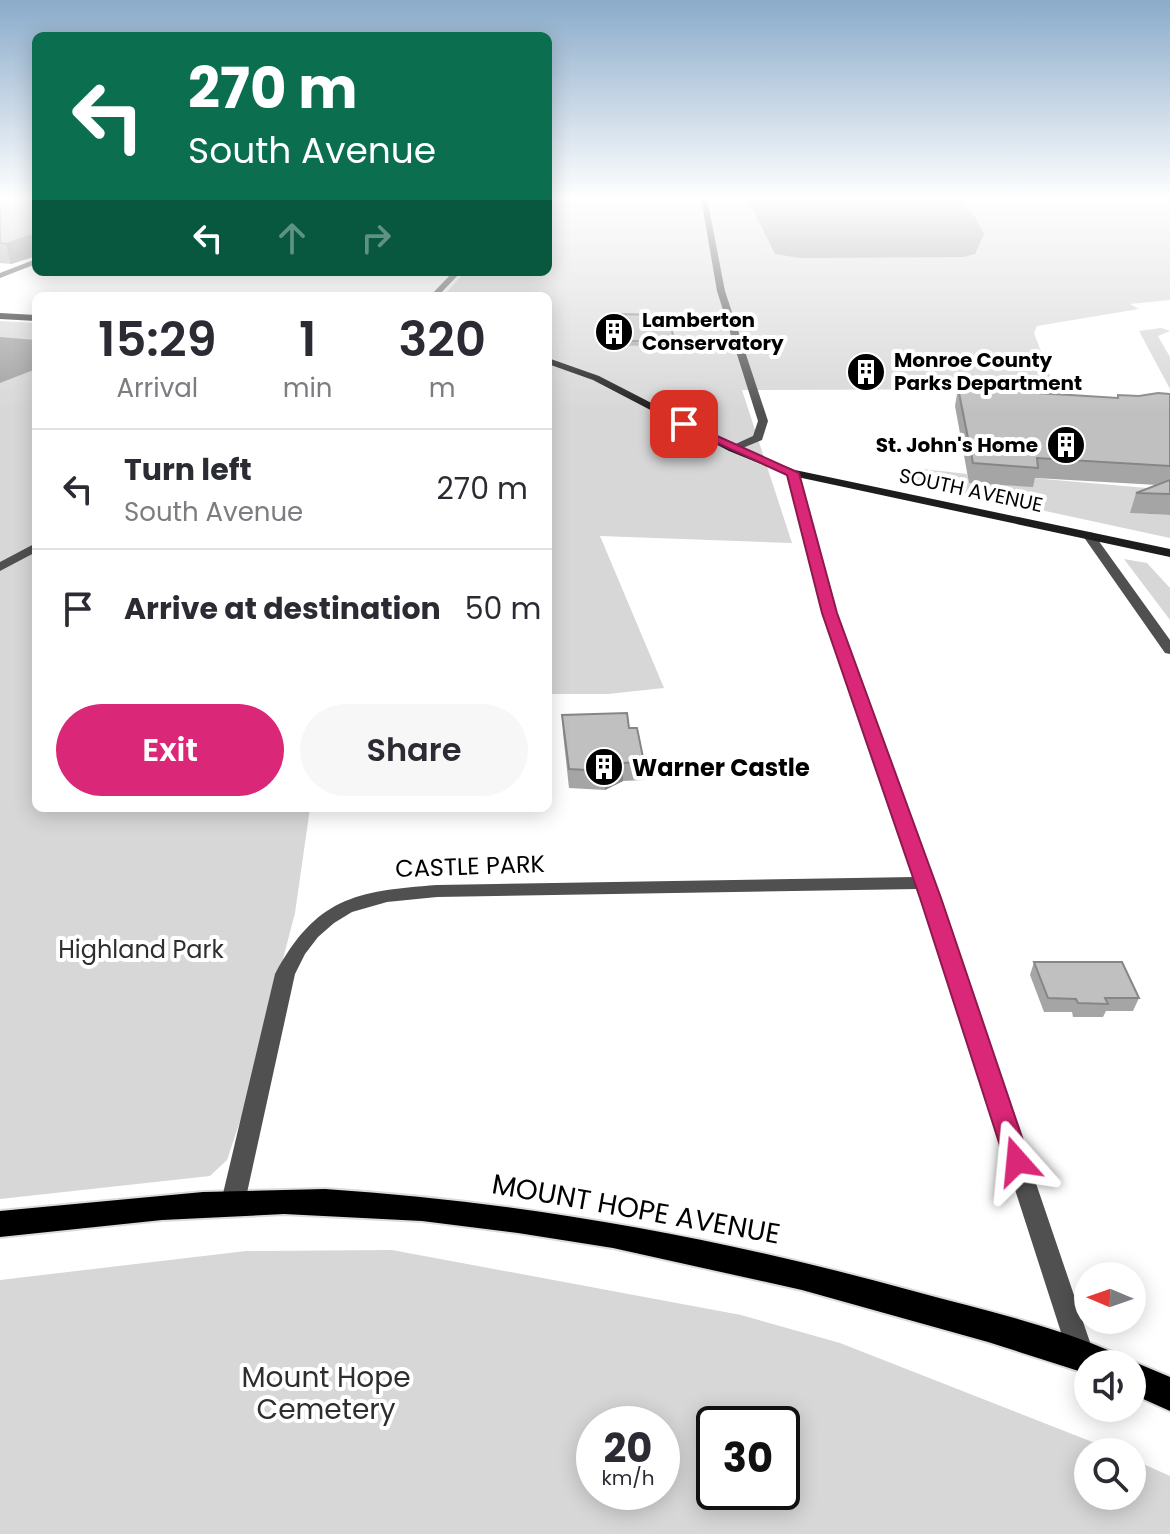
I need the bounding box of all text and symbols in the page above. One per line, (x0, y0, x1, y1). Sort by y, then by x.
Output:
text: 270 m (188, 49, 358, 128)
icon: left (56, 64, 160, 168)
text: South Avenue (188, 125, 436, 176)
icon: left (186, 216, 230, 260)
icon: ahead (270, 216, 314, 260)
icon: right (354, 216, 398, 260)
text: 15:29 (98, 306, 217, 373)
text: 1 (299, 306, 316, 373)
text: 320 (399, 306, 486, 373)
place label: Lamberton Conservatory (642, 306, 784, 357)
building icon: Lamberton Conservatory (593, 311, 635, 353)
place label: Monroe County Parks Department (894, 346, 1082, 397)
building icon: Monroe County Parks Department (845, 351, 887, 393)
text: Arrival (116, 370, 198, 406)
text: min (283, 370, 333, 406)
text: m (429, 370, 456, 406)
pin (650, 390, 718, 458)
icon: arrive (662, 402, 706, 446)
building icon: St. John's Home (1045, 424, 1087, 466)
place label: St. John's Home (876, 431, 1038, 459)
text: Turn left (124, 448, 252, 491)
street label: SOUTH AVENUE (897, 461, 1045, 519)
icon: left (56, 467, 100, 511)
text: 270 m (437, 467, 528, 510)
text: South Avenue (124, 494, 303, 530)
icon: arrive (56, 587, 100, 631)
text: Arrive at destination (124, 587, 441, 630)
text: 50 m (465, 587, 541, 630)
button: Exit (56, 704, 284, 796)
button: Share (300, 704, 528, 796)
building icon: Warner Castle (583, 746, 625, 788)
place label: Warner Castle (632, 751, 810, 784)
street label: CASTLE PARK (395, 847, 545, 885)
park label: Highland Park (58, 933, 224, 966)
position arrow (975, 1119, 1059, 1203)
street label: MOUNT HOPE AVENUE (489, 1164, 783, 1254)
north arrow (1074, 1262, 1146, 1334)
map controls (1074, 1262, 1146, 1510)
button: sound (1074, 1350, 1146, 1422)
park label: Mount Hope Cemetery (241, 1358, 411, 1429)
speed limit sign: 30 (696, 1406, 800, 1510)
text: 20 (604, 1420, 652, 1476)
button: search (1074, 1438, 1146, 1510)
text: km/h (601, 1464, 655, 1492)

